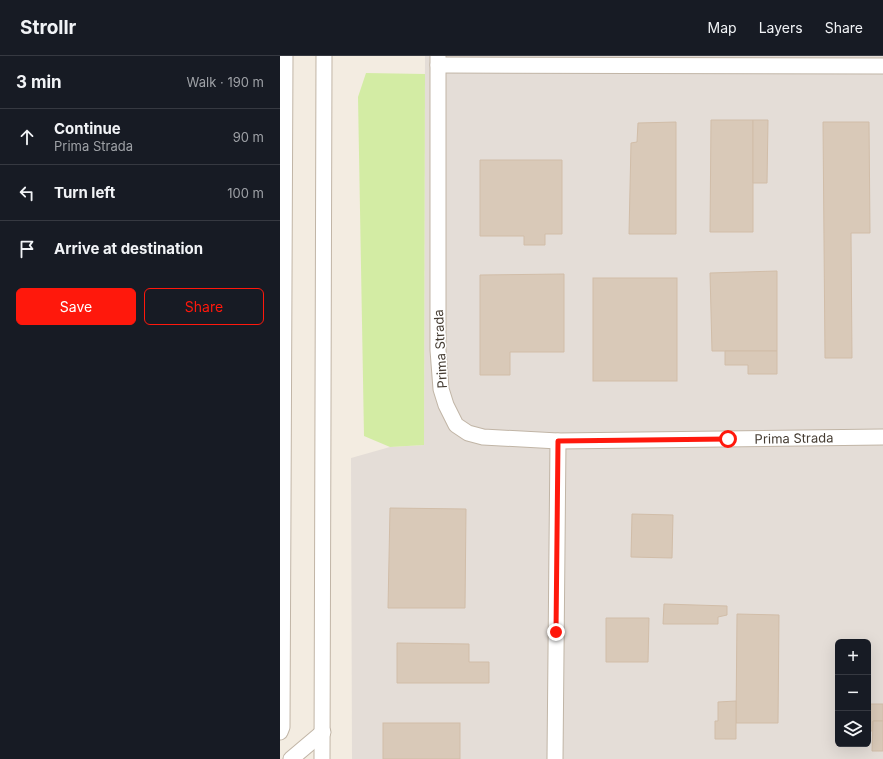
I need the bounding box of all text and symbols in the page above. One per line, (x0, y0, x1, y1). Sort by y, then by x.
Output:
text: Strollr (20, 16, 76, 39)
text: Map (708, 19, 737, 36)
text: Layers (759, 19, 803, 36)
text: Share (825, 19, 863, 36)
text: 3 min (16, 72, 62, 92)
text: Walk · 190 m (187, 74, 264, 90)
text: Continue (54, 119, 121, 138)
icon: ahead (16, 126, 38, 148)
text: 90 m (233, 129, 264, 145)
text: Prima Strada (54, 138, 133, 154)
icon: left (16, 182, 38, 204)
text: Turn left (54, 183, 115, 202)
text: 100 m (227, 185, 264, 201)
icon: arrive (16, 238, 38, 260)
text: Arrive at destination (54, 239, 203, 258)
button: Save (16, 288, 136, 325)
button: Share (144, 288, 264, 325)
street label: Prima Strada (430, 309, 450, 389)
street label: Prima Strada (754, 429, 834, 447)
route start (719, 430, 737, 448)
route end (547, 623, 565, 641)
map controls (835, 639, 871, 747)
button: + (835, 639, 871, 675)
button: − (835, 675, 871, 711)
button: layers (835, 711, 871, 747)

